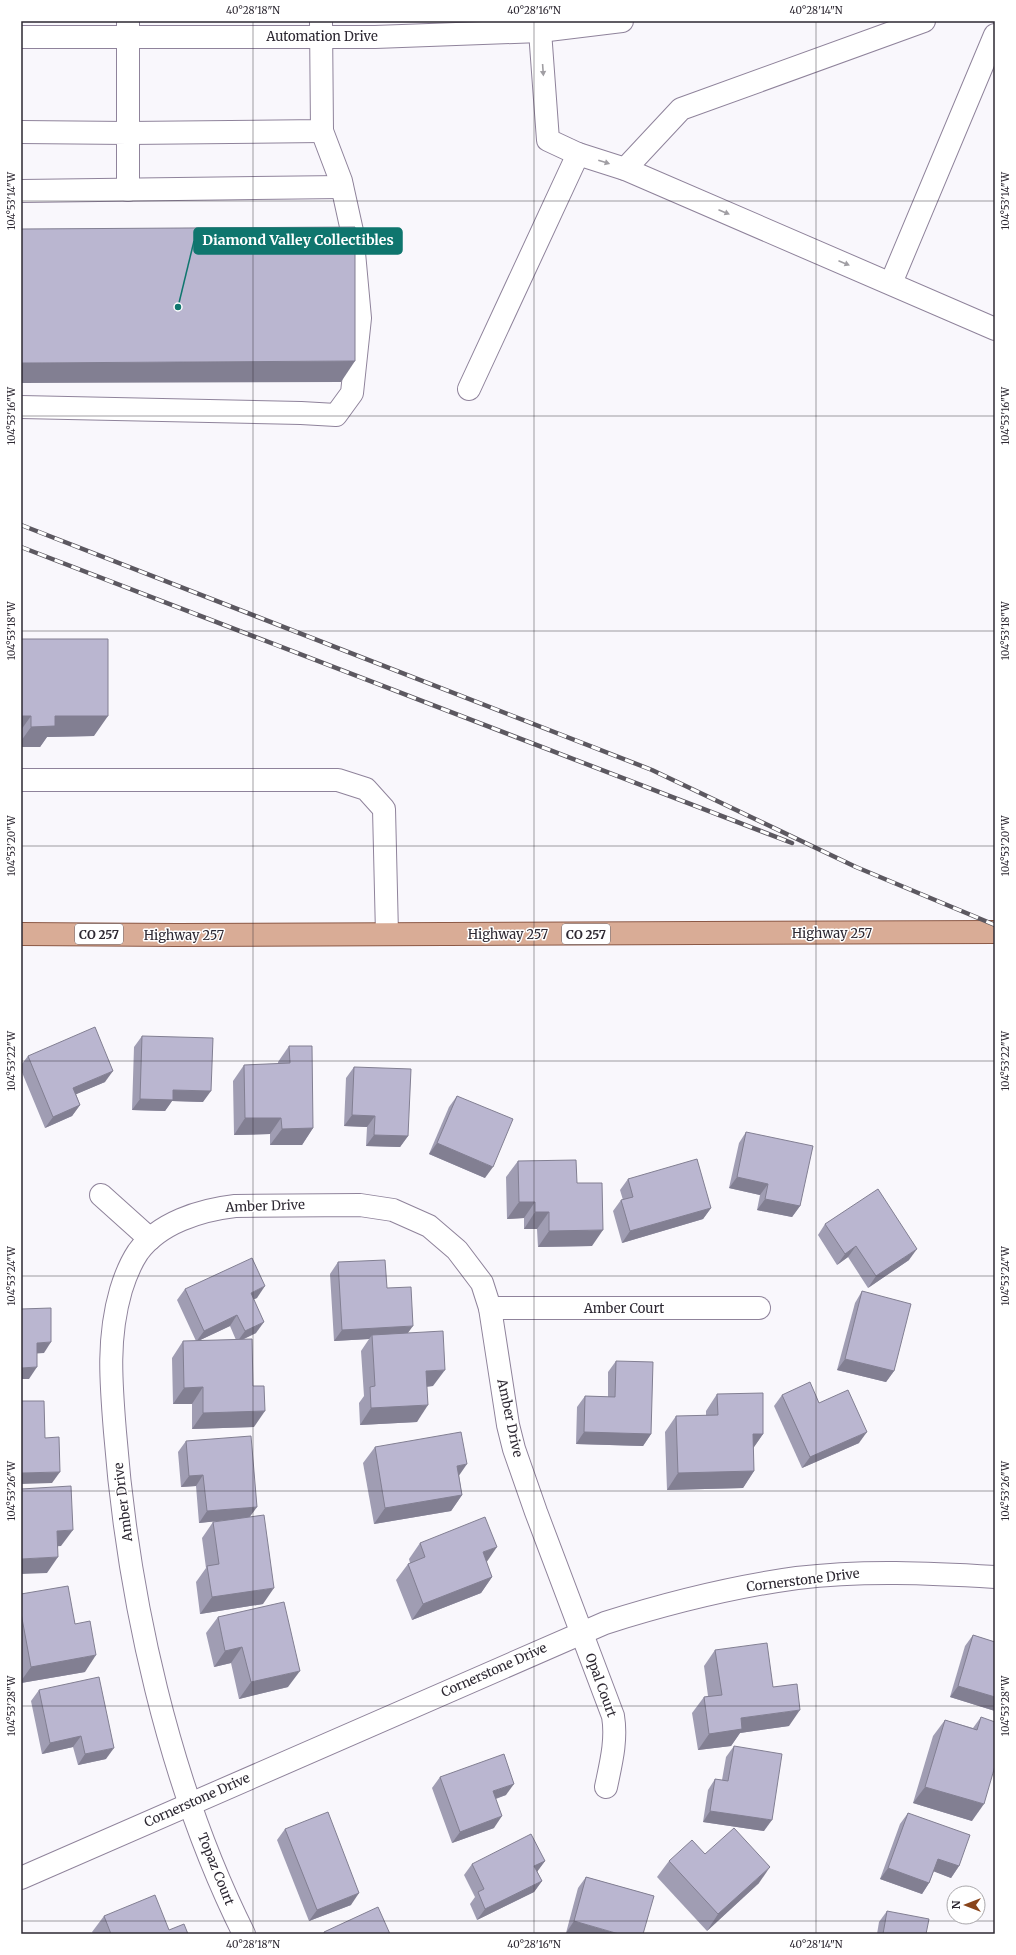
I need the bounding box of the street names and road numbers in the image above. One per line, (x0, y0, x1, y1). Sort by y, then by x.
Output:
street label: Automation Drive (265, 28, 378, 45)
road number: CO 257 (75, 924, 123, 944)
road number: CO 257 (562, 924, 610, 944)
street label: Highway 257 (792, 925, 873, 942)
street label: Highway 257 (468, 926, 549, 943)
street label: Highway 257 (144, 927, 225, 944)
street label: Amber Drive (224, 1196, 305, 1216)
street label: Amber Court (583, 1300, 664, 1317)
street label: Amber Drive (493, 1376, 527, 1459)
street label: Amber Drive (110, 1461, 136, 1544)
street label: Cornerstone Drive (745, 1565, 861, 1595)
street label: Cornerstone Drive (439, 1639, 550, 1701)
street label: Opal Court (582, 1651, 620, 1719)
street label: Cornerstone Drive (142, 1769, 253, 1831)
street label: Topaz Court (194, 1830, 238, 1908)

